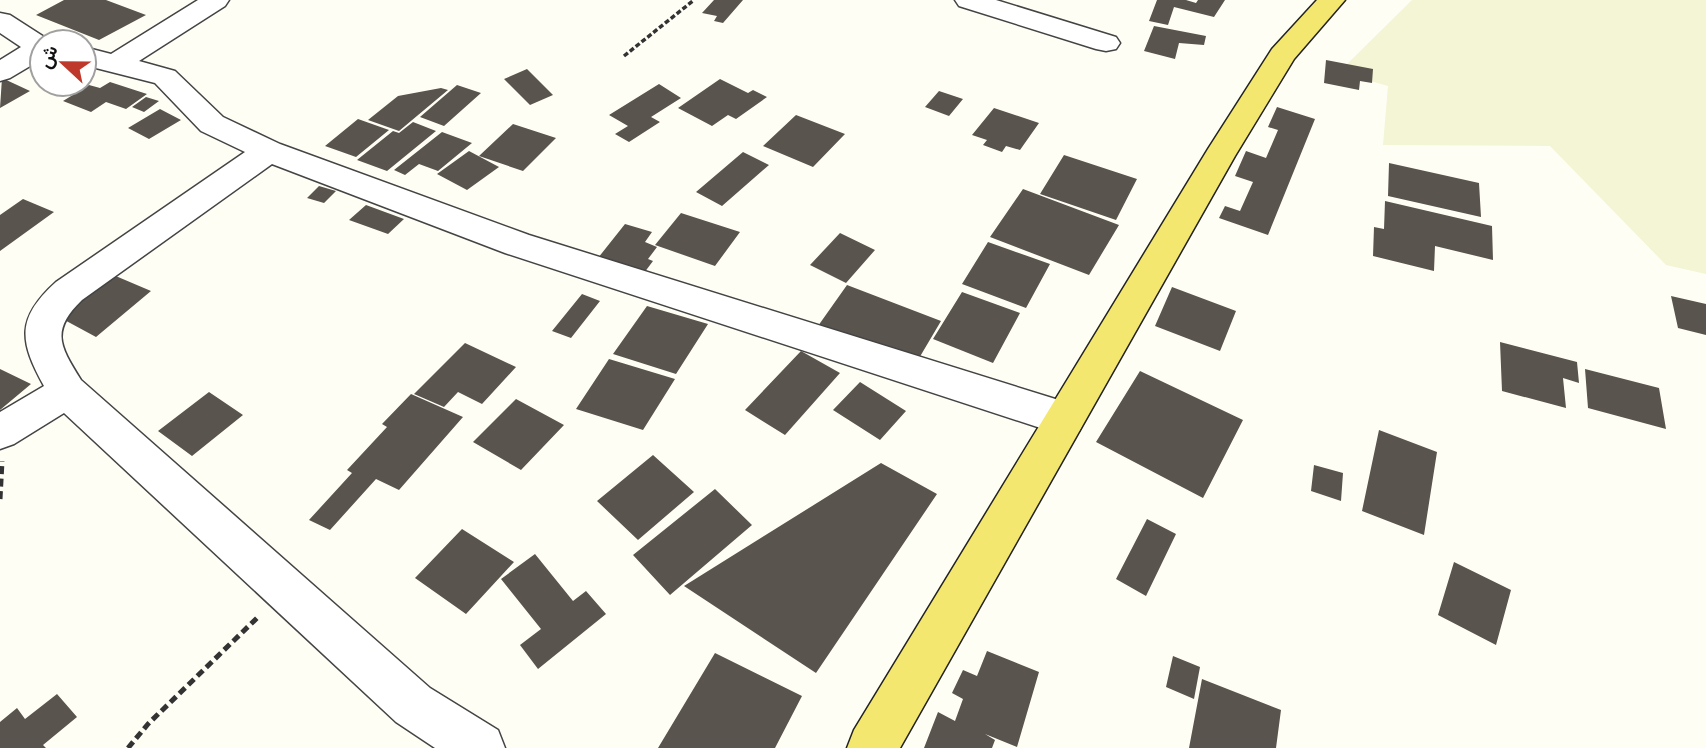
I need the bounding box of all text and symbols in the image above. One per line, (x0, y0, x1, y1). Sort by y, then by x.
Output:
north arrow (28, 28, 98, 98)
text: ش (31, 41, 64, 72)

